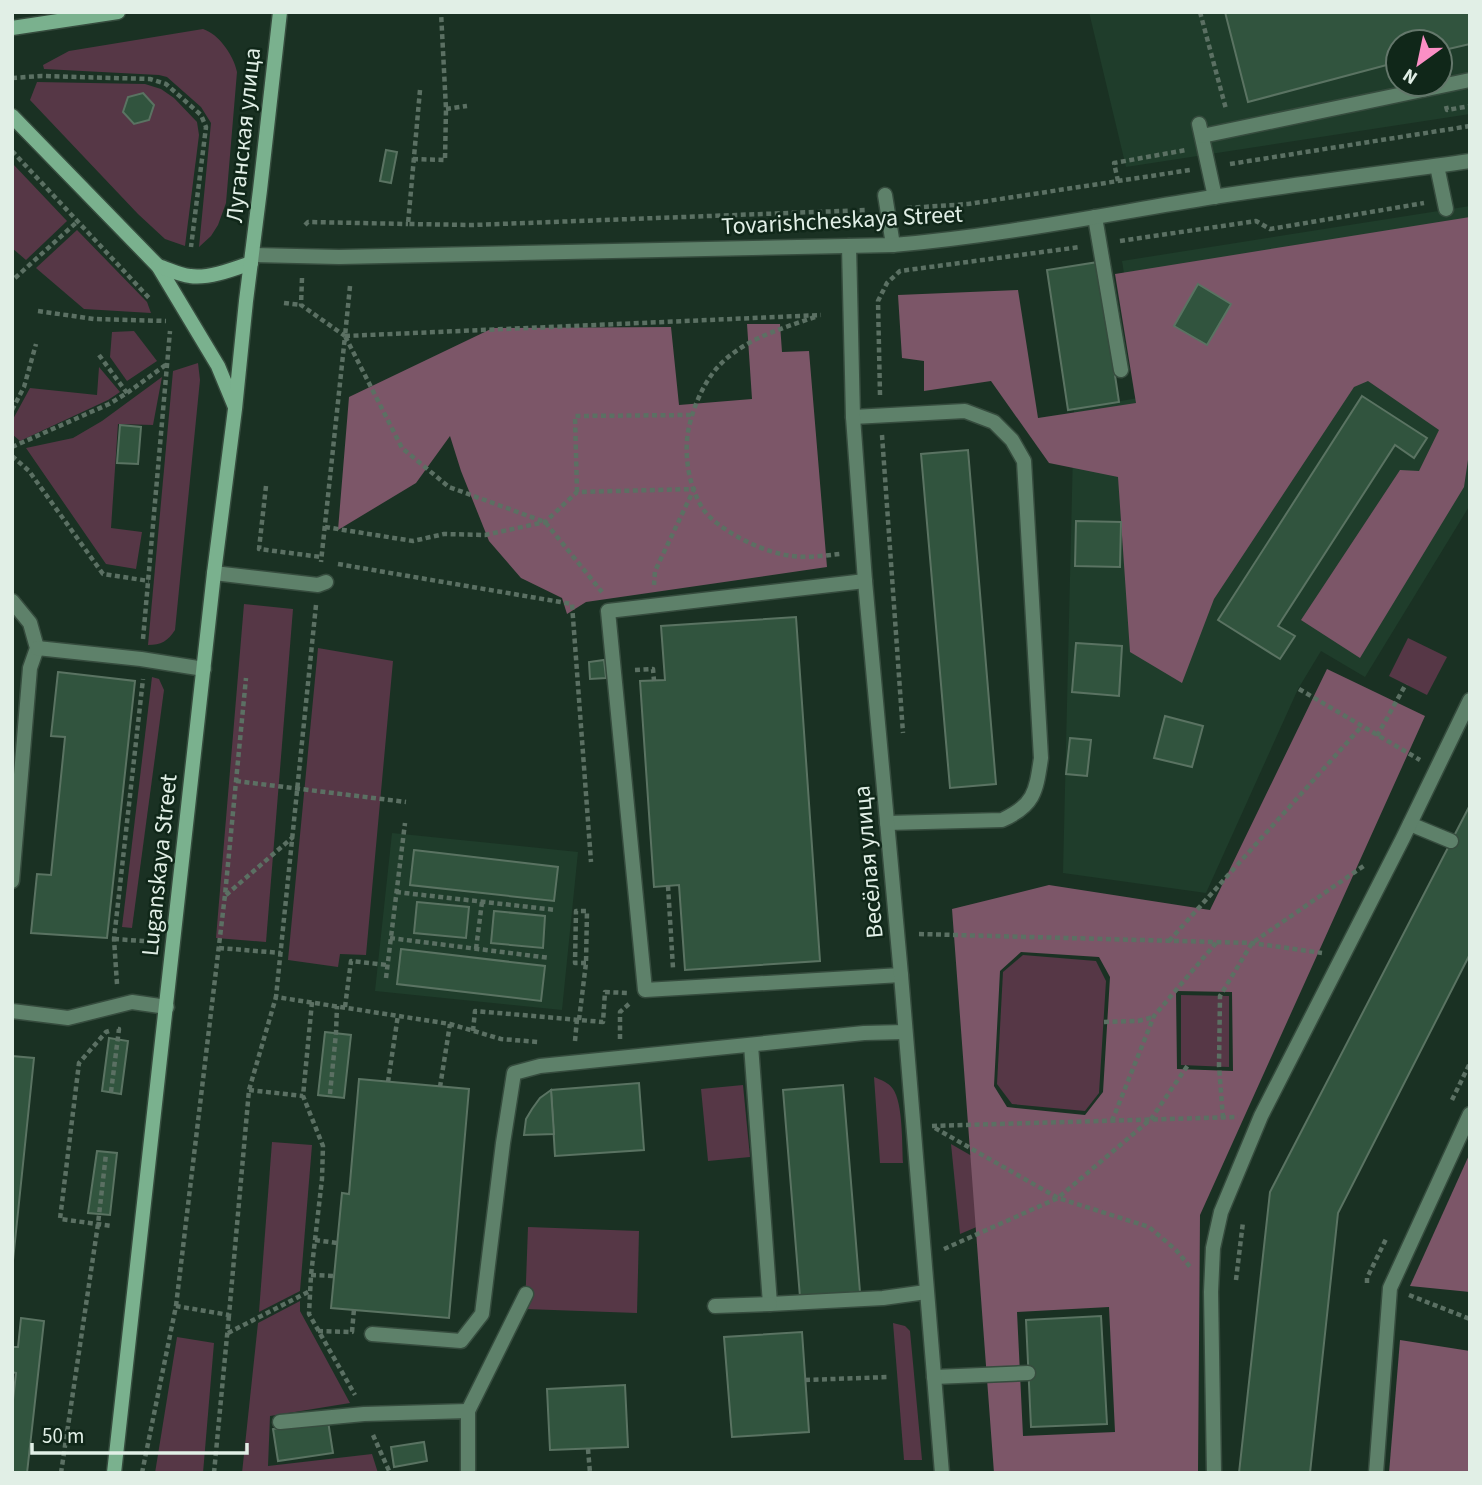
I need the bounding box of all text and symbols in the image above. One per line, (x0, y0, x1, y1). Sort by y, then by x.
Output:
north arrow (1384, 28, 1454, 98)
street label: Луганская улица (217, 46, 270, 224)
text: N (1398, 61, 1423, 91)
street label: Tovarishcheskaya Street (720, 197, 964, 244)
street label: Luganskaya Street (133, 772, 186, 958)
street label: Весёлая улица (844, 784, 893, 940)
scale bar (32, 1412, 247, 1456)
text: 50 m (42, 1421, 84, 1451)

